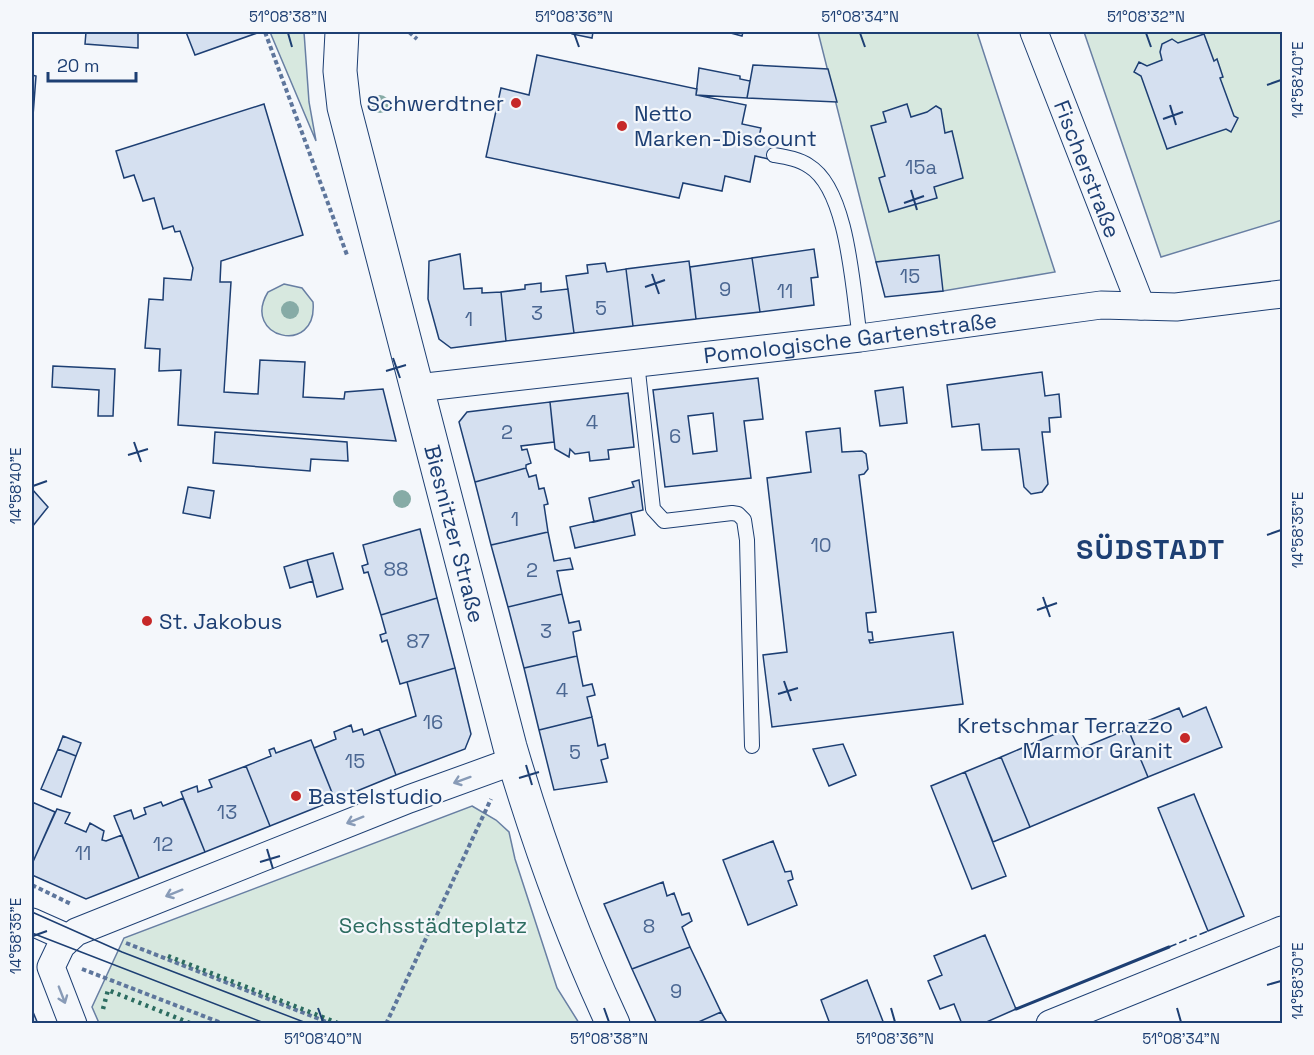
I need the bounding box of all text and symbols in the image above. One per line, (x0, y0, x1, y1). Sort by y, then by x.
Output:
text: 51°08'38"N (249, 7, 327, 26)
text: 51°08'36"N (535, 7, 613, 26)
text: 51°08'34"N (821, 7, 899, 26)
text: 51°08'32"N (1107, 7, 1185, 26)
text: 14°58'40"E (1288, 42, 1307, 118)
scale bar (48, 45, 136, 83)
text: 20 m (57, 54, 100, 77)
place label: Schwerdtner (367, 89, 504, 117)
marker: Schwerdtner (509, 96, 523, 110)
street label: Fischerstraße (1048, 96, 1127, 242)
place label: Netto Marken-Discount (634, 99, 817, 152)
marker: Netto Marken-Discount (615, 119, 629, 133)
house number: 15a (905, 154, 937, 180)
house number: 15 (900, 263, 920, 289)
house number: 9 (719, 276, 731, 302)
house number: 11 (777, 278, 793, 304)
house number: 5 (595, 295, 607, 321)
house number: 3 (531, 300, 543, 326)
street label: Pomologische Gartenstraße (702, 305, 998, 370)
house number: 1 (465, 306, 473, 332)
house number: 4 (586, 409, 598, 435)
house number: 2 (501, 419, 513, 445)
house number: 6 (669, 423, 681, 449)
street label: Biesnitzer Straße (418, 442, 491, 626)
text: 14°58'40"E (6, 448, 25, 524)
text: 14°58'35"E (1288, 492, 1307, 568)
house number: 1 (511, 506, 519, 532)
district label: SÜDSTADT (1076, 531, 1226, 567)
house number: 10 (810, 532, 832, 558)
house number: 88 (384, 556, 408, 582)
house number: 2 (526, 557, 538, 583)
place label: St. Jakobus (159, 607, 282, 635)
marker: St. Jakobus (140, 614, 154, 628)
house number: 3 (540, 618, 552, 644)
house number: 87 (406, 628, 430, 654)
house number: 4 (556, 677, 568, 703)
house number: 16 (423, 709, 443, 735)
place label: Kretschmar Terrazzo Marmor Granit (957, 711, 1173, 764)
marker: Kretschmar Terrazzo Marmor Granit (1178, 731, 1192, 745)
house number: 5 (569, 739, 581, 765)
house number: 15 (345, 748, 365, 774)
one-way arrow (453, 775, 472, 786)
place label: Bastelstudio (308, 782, 443, 810)
marker: Bastelstudio (289, 789, 303, 803)
house number: 13 (217, 799, 237, 825)
one-way arrow (346, 815, 365, 826)
house number: 12 (153, 831, 173, 857)
house number: 11 (75, 840, 91, 866)
one-way arrow (165, 888, 184, 899)
text: 14°58'35"E (6, 898, 25, 974)
park label: Sechsstädteplatz (339, 911, 527, 939)
house number: 8 (643, 913, 655, 939)
text: 14°58'30"E (1288, 943, 1307, 1019)
house number: 9 (670, 978, 682, 1004)
one-way arrow (57, 985, 68, 1004)
text: 51°08'40"N (284, 1029, 362, 1048)
text: 51°08'38"N (570, 1029, 648, 1048)
text: 51°08'36"N (856, 1029, 934, 1048)
text: 51°08'34"N (1142, 1029, 1220, 1048)

